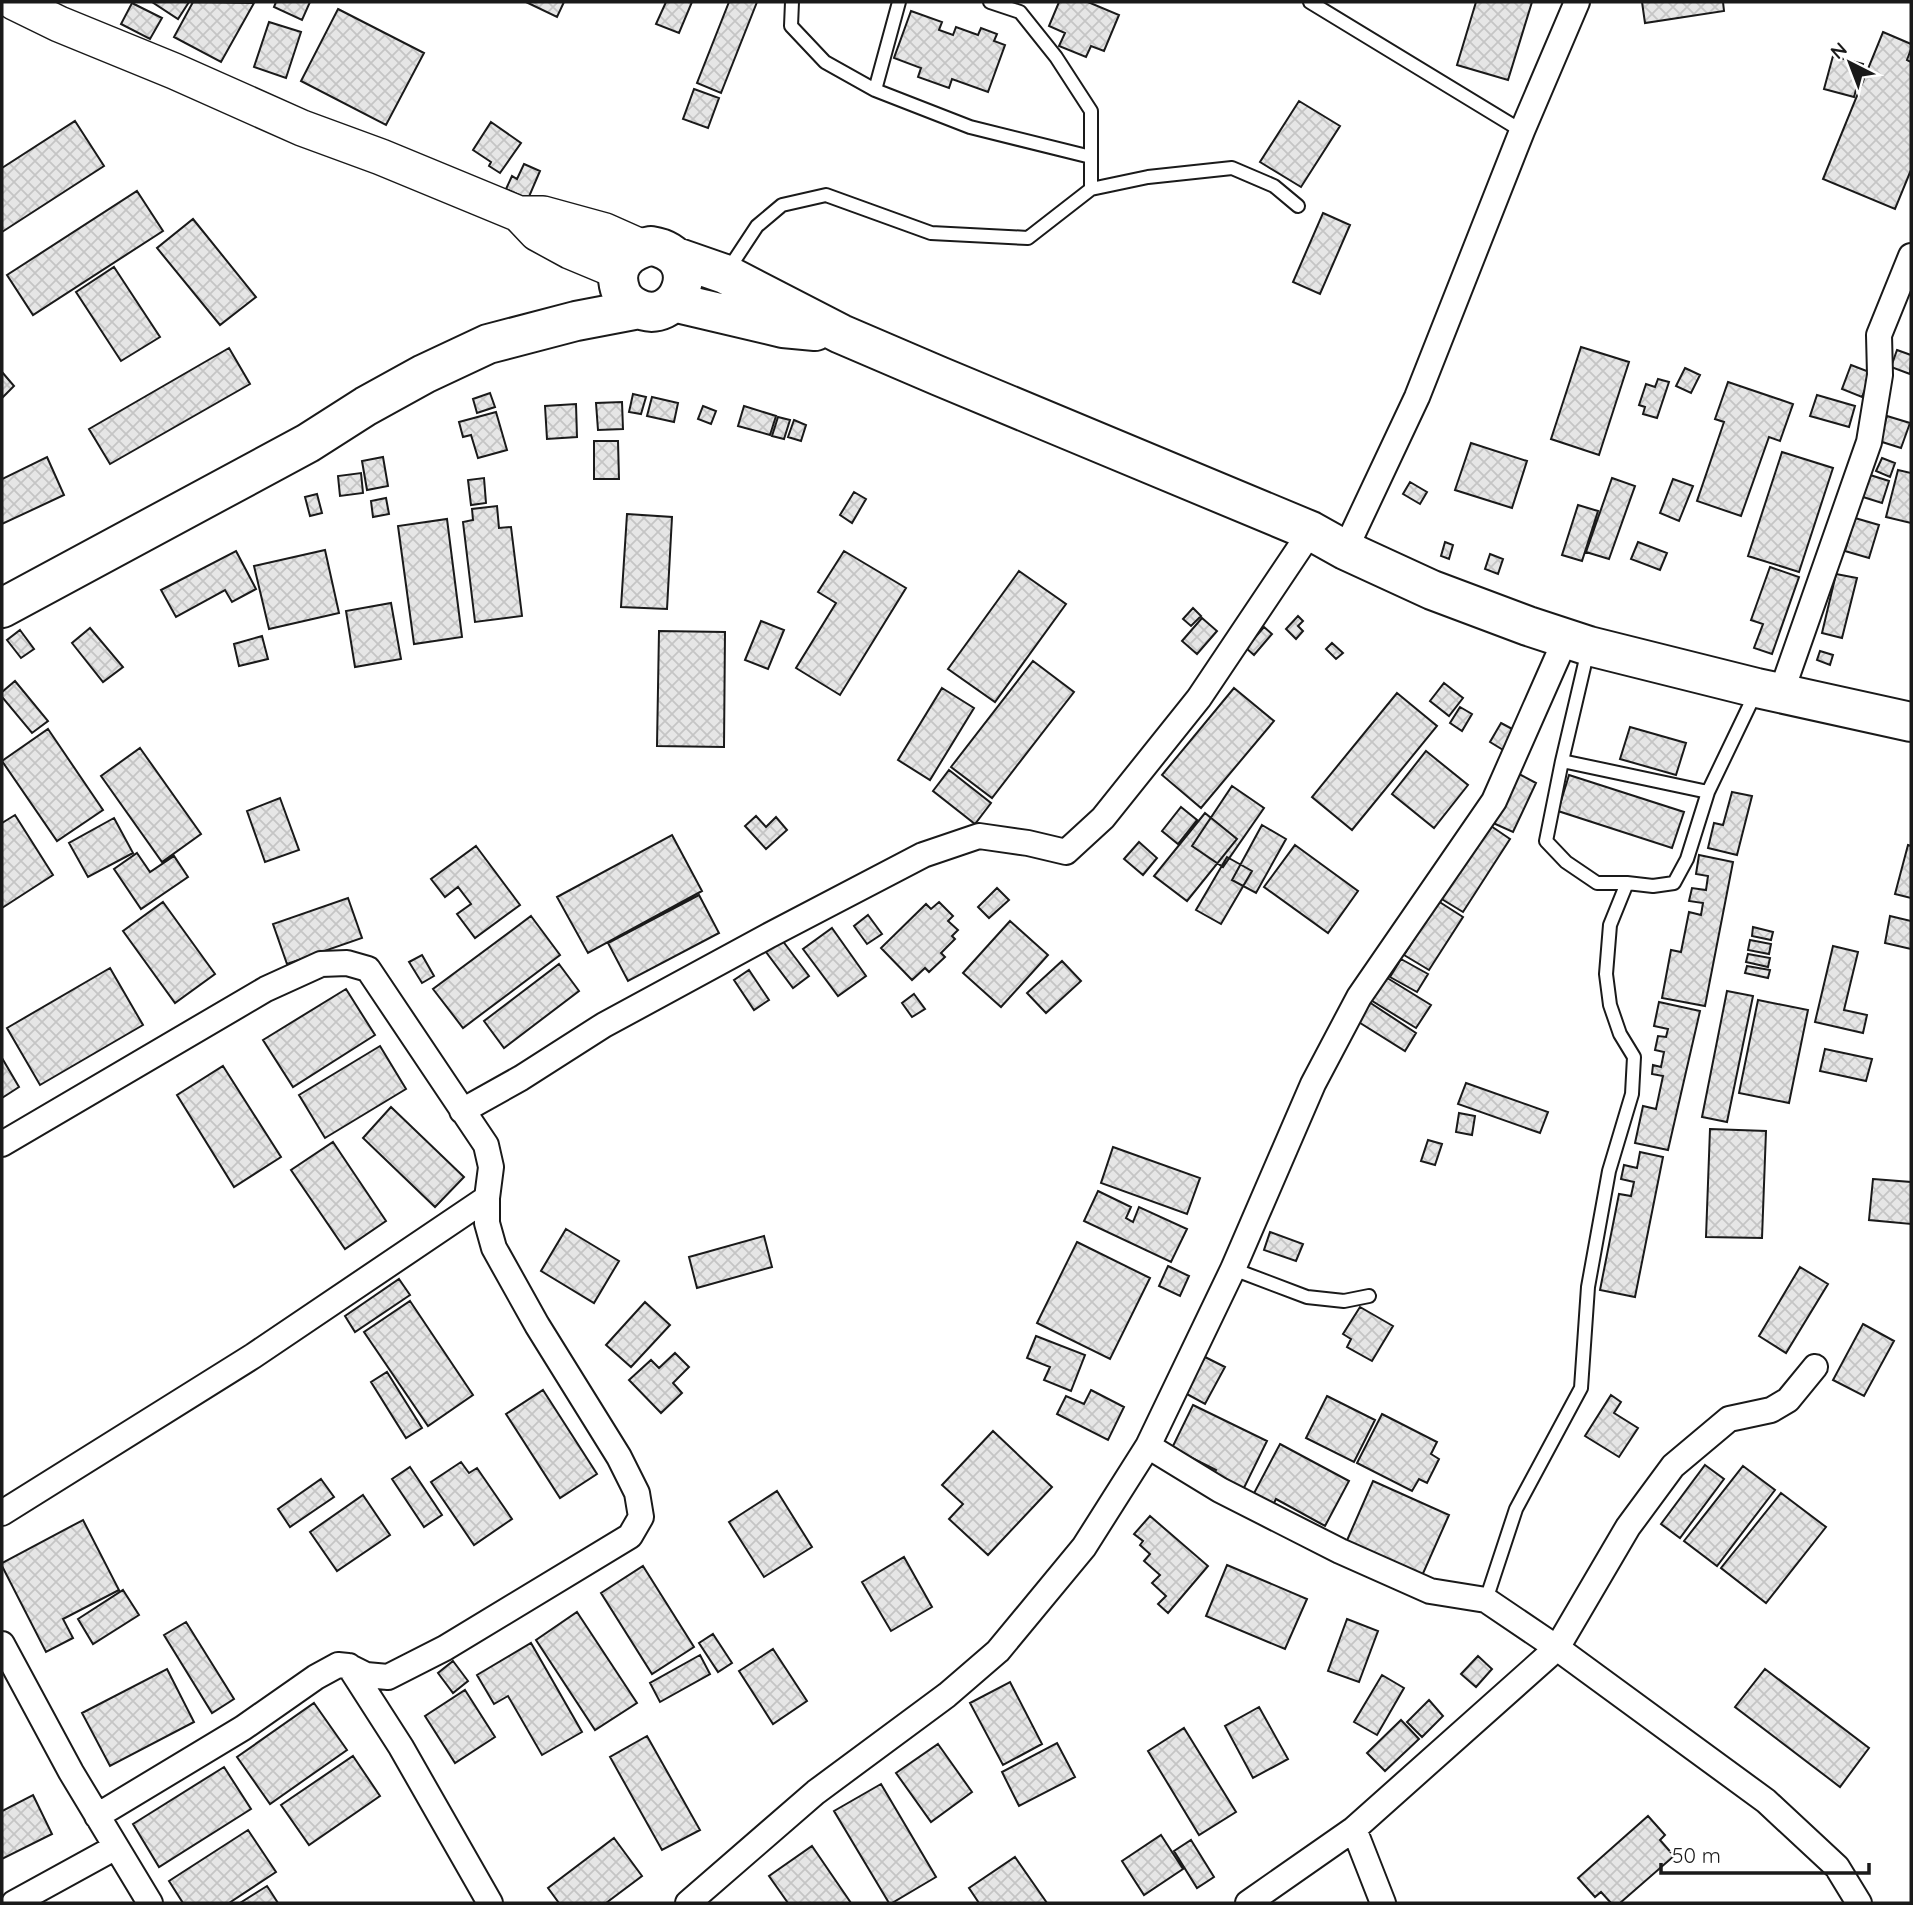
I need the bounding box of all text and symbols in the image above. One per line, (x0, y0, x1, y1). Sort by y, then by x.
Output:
north arrow (1815, 28, 1885, 98)
text: N (1825, 37, 1852, 64)
scale bar (1661, 1832, 1869, 1876)
text: 50 m (1672, 1842, 1721, 1868)

